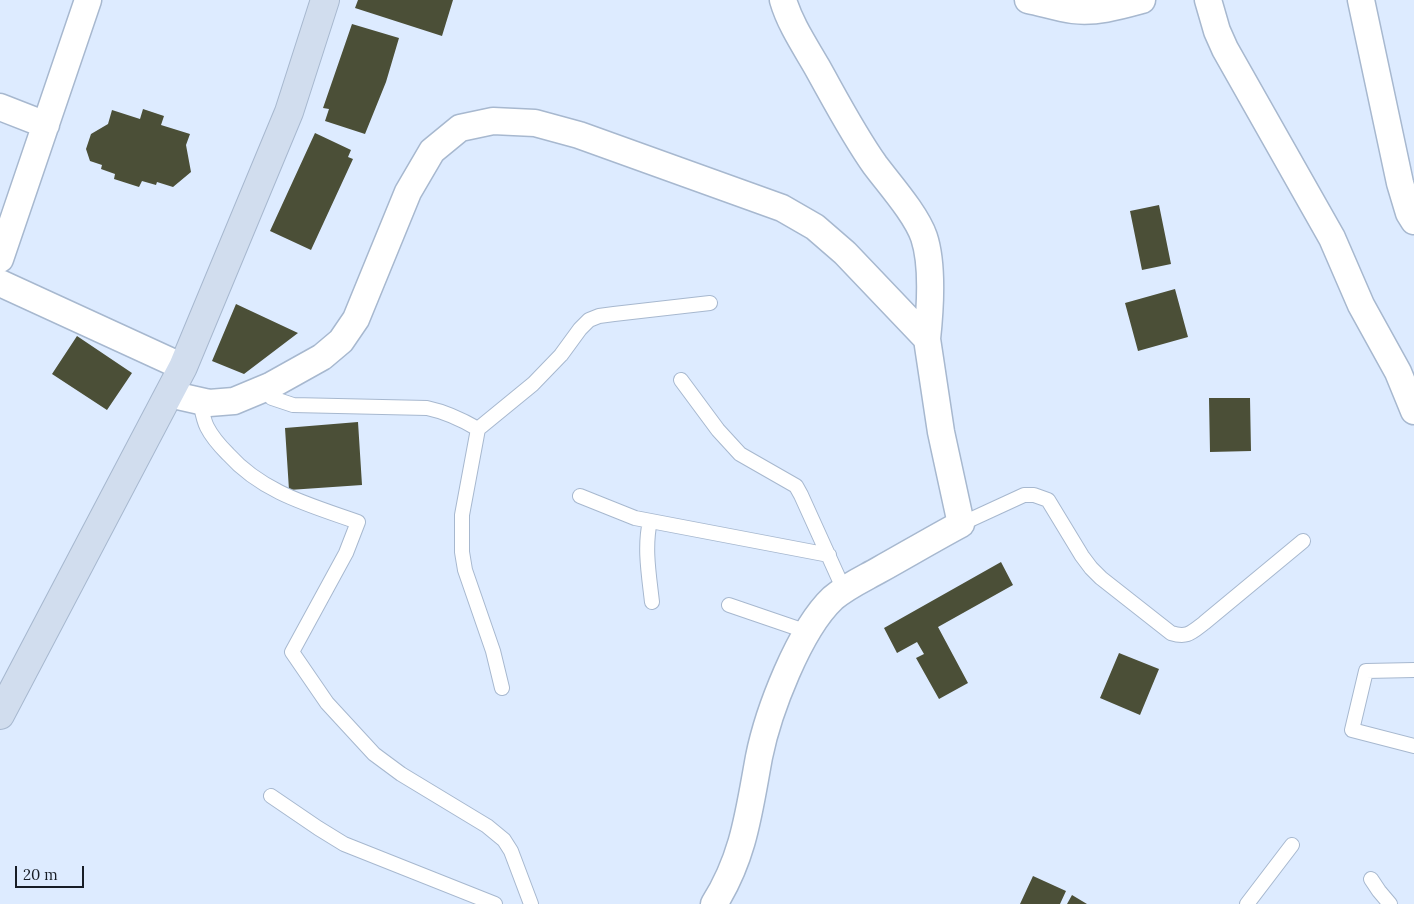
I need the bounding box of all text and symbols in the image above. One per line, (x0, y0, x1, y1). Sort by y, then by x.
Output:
scale bar (18, 856, 86, 888)
text: 20 m (23, 865, 58, 884)

